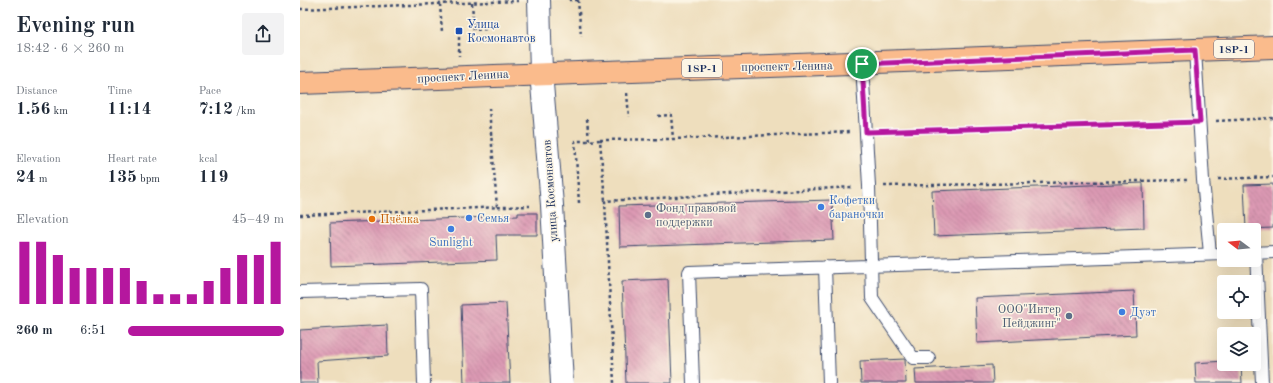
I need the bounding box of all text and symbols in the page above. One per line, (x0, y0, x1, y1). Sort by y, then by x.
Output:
button: share (242, 13, 284, 55)
text: Evening run (16, 15, 135, 37)
place label: Улица Космонавтов (467, 19, 536, 45)
marker: Улица Космонавтов (454, 26, 464, 36)
road number: 18Р-1 (1214, 40, 1254, 58)
text: 18:42 · 6 × 260 m (16, 42, 124, 55)
pin (845, 47, 879, 81)
icon: arrive (851, 53, 873, 75)
road number: 18Р-1 (682, 59, 722, 77)
street label: проспект Ленина (741, 60, 833, 74)
street label: проспект Ленина (417, 69, 509, 85)
text: Distance (16, 86, 57, 97)
text: Time (107, 86, 132, 97)
text: Pace (199, 86, 221, 97)
text: 1.56 (16, 101, 50, 118)
text: 11:14 (107, 101, 152, 118)
text: 7:12 (199, 101, 233, 118)
text: km (50, 106, 68, 117)
text: /km (233, 106, 255, 117)
street label: улица Космонавтов (541, 139, 561, 242)
text: Elevation (16, 154, 61, 165)
text: Heart rate (107, 154, 157, 165)
text: kcal (199, 154, 218, 165)
text: 24 (16, 169, 36, 186)
text: 135 (107, 169, 137, 186)
text: 119 (199, 169, 228, 186)
text: m (36, 174, 48, 185)
text: bpm (137, 174, 160, 185)
place label: Кофетки бараночки (829, 195, 884, 221)
marker: Кофетки бараночки (816, 202, 826, 212)
place label: Фонд правовой поддержки (656, 203, 736, 229)
marker: Фонд правовой поддержки (643, 210, 653, 220)
text: Elevation (16, 213, 69, 226)
text: 45–49 m (232, 213, 284, 226)
marker: Семья (464, 213, 474, 223)
place label: Семья (477, 213, 509, 225)
marker: Пчёлка (367, 214, 377, 224)
place label: Пчёлка (380, 214, 419, 226)
north arrow (1217, 223, 1261, 267)
map controls (1217, 223, 1261, 371)
marker: Sunlight (446, 224, 456, 234)
place label: Sunlight (429, 237, 473, 249)
button: locate (1217, 275, 1261, 319)
place label: ООО"Интер Пейджинг" (998, 304, 1061, 330)
marker: Дуэт (1117, 307, 1127, 317)
place label: Дуэт (1130, 307, 1157, 319)
marker: ООО"Интер Пейджинг" (1064, 311, 1074, 321)
text: 260 m (16, 324, 53, 337)
text: 6:51 (80, 324, 106, 337)
button: layers (1217, 327, 1261, 371)

